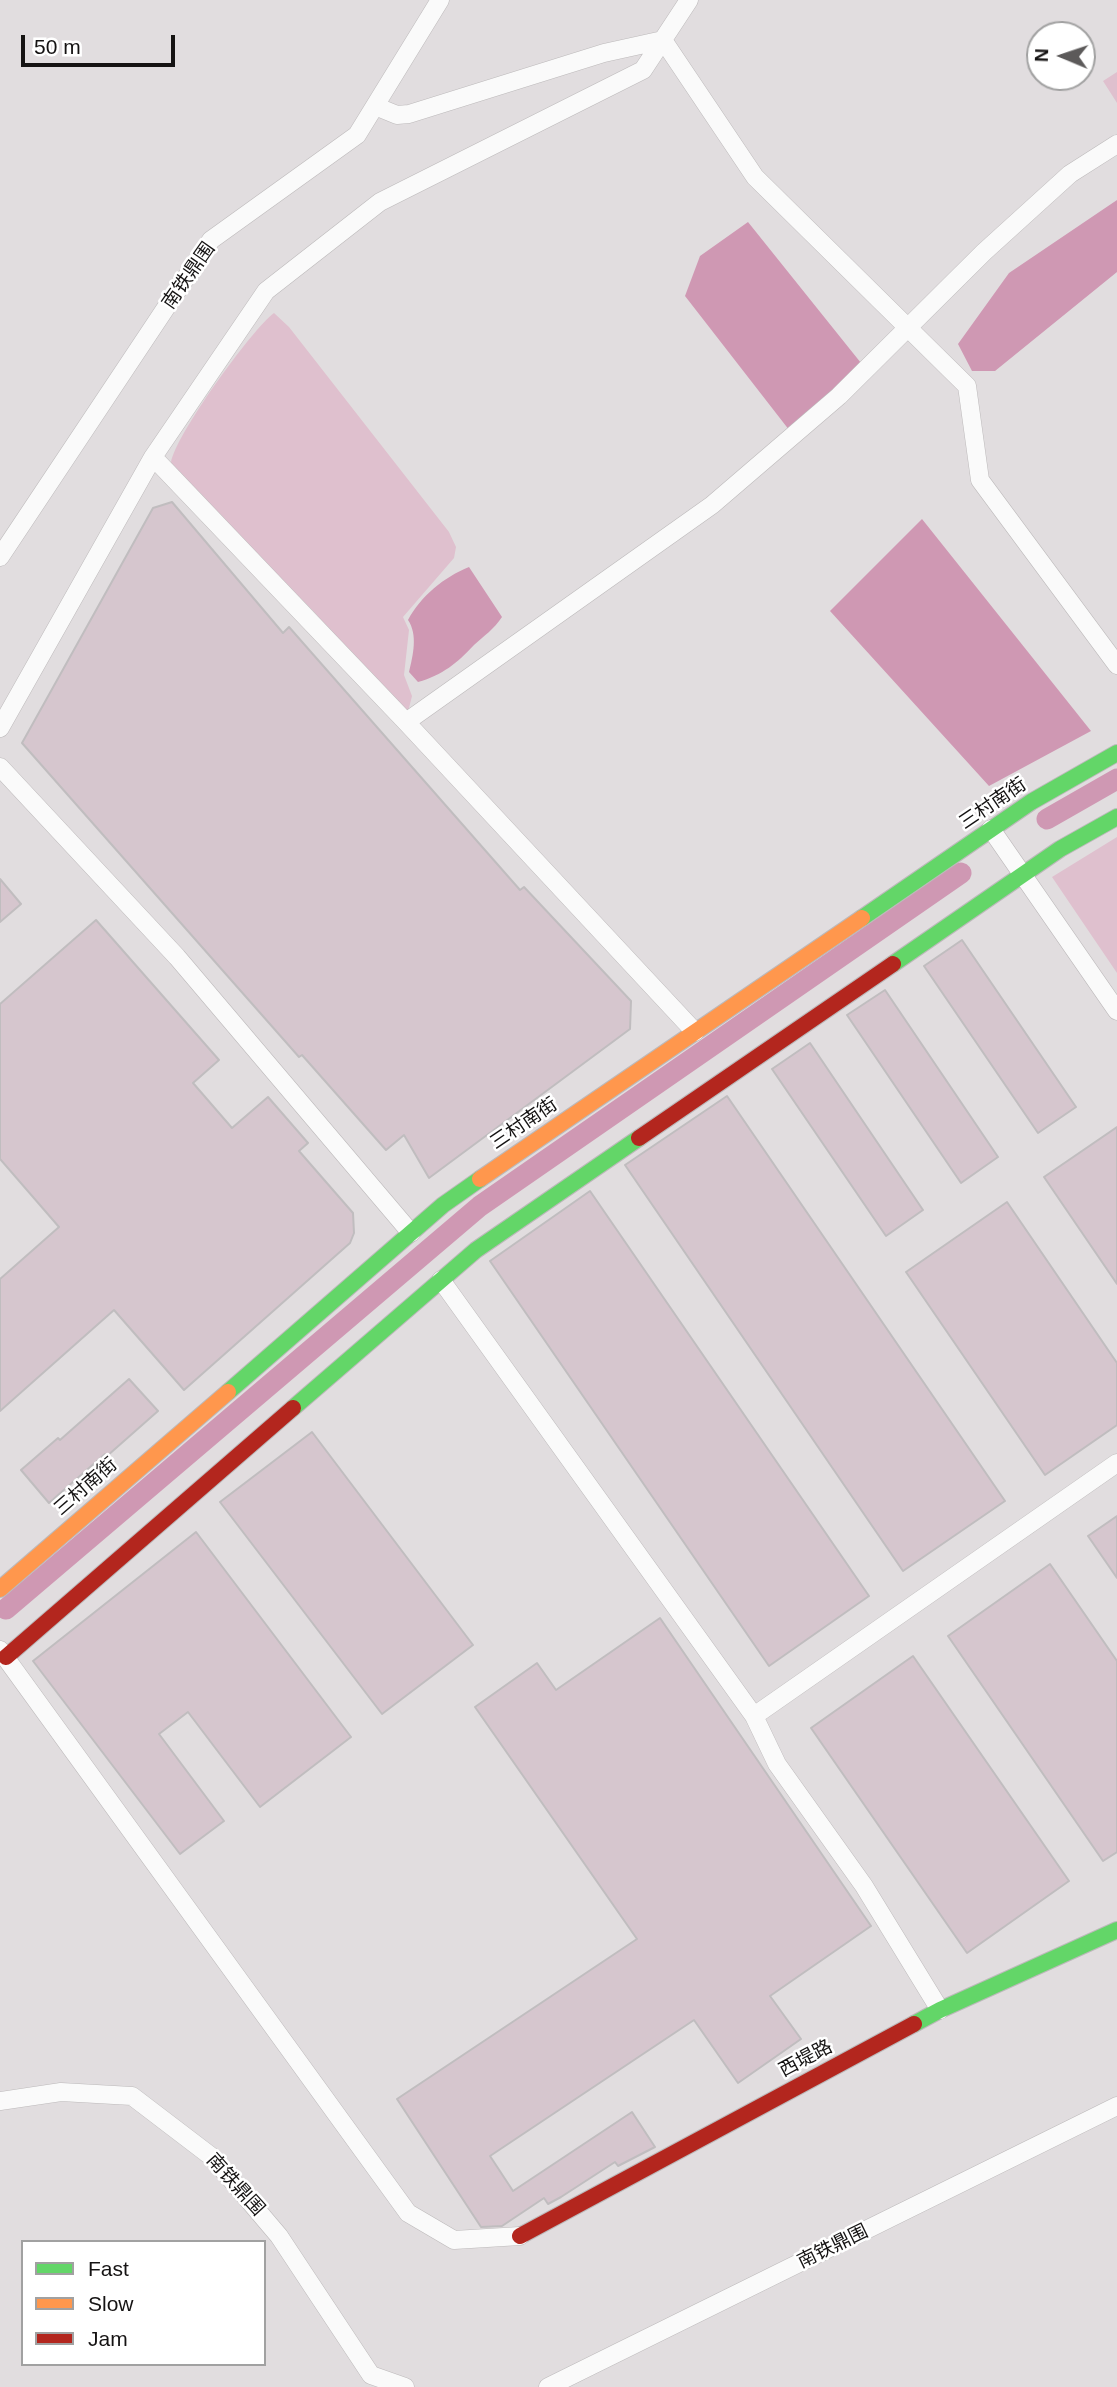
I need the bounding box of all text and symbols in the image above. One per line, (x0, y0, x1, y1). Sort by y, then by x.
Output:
scale bar (24, 21, 178, 65)
north arrow (1026, 21, 1096, 91)
text: 50 m (34, 35, 81, 58)
text: N (1031, 48, 1052, 63)
street label: 南铁鼎围 (158, 238, 220, 314)
street label: 三村南街 (955, 773, 1031, 835)
street label: 三村南街 (486, 1093, 562, 1155)
street label: 三村南街 (50, 1453, 122, 1521)
street label: 西堤路 (775, 2036, 837, 2082)
street label: 南铁鼎围 (201, 2149, 269, 2221)
street label: 南铁鼎围 (794, 2220, 872, 2274)
legend (21, 2240, 266, 2366)
text: Fast (88, 2257, 129, 2280)
text: Slow (88, 2292, 134, 2315)
text: Jam (88, 2327, 128, 2350)

